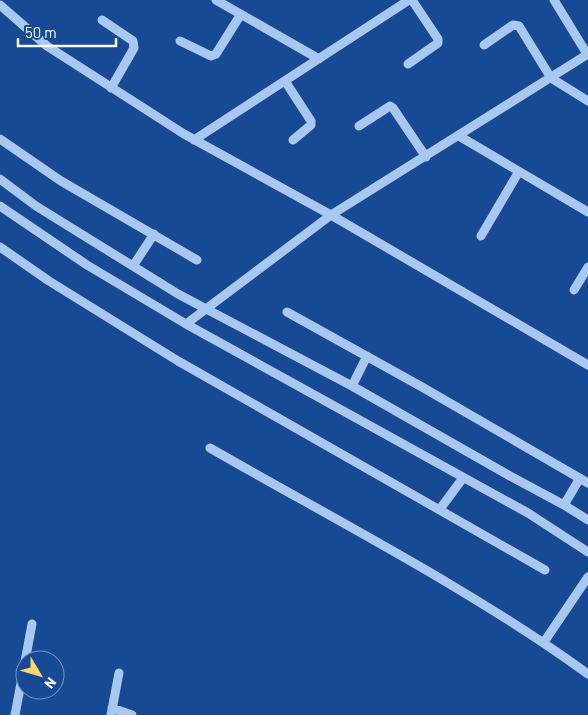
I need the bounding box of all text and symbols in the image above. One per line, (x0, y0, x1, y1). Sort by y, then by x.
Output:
scale bar (18, 15, 115, 47)
text: 50 m (25, 23, 57, 41)
north arrow (15, 650, 65, 700)
text: N (41, 674, 60, 692)

